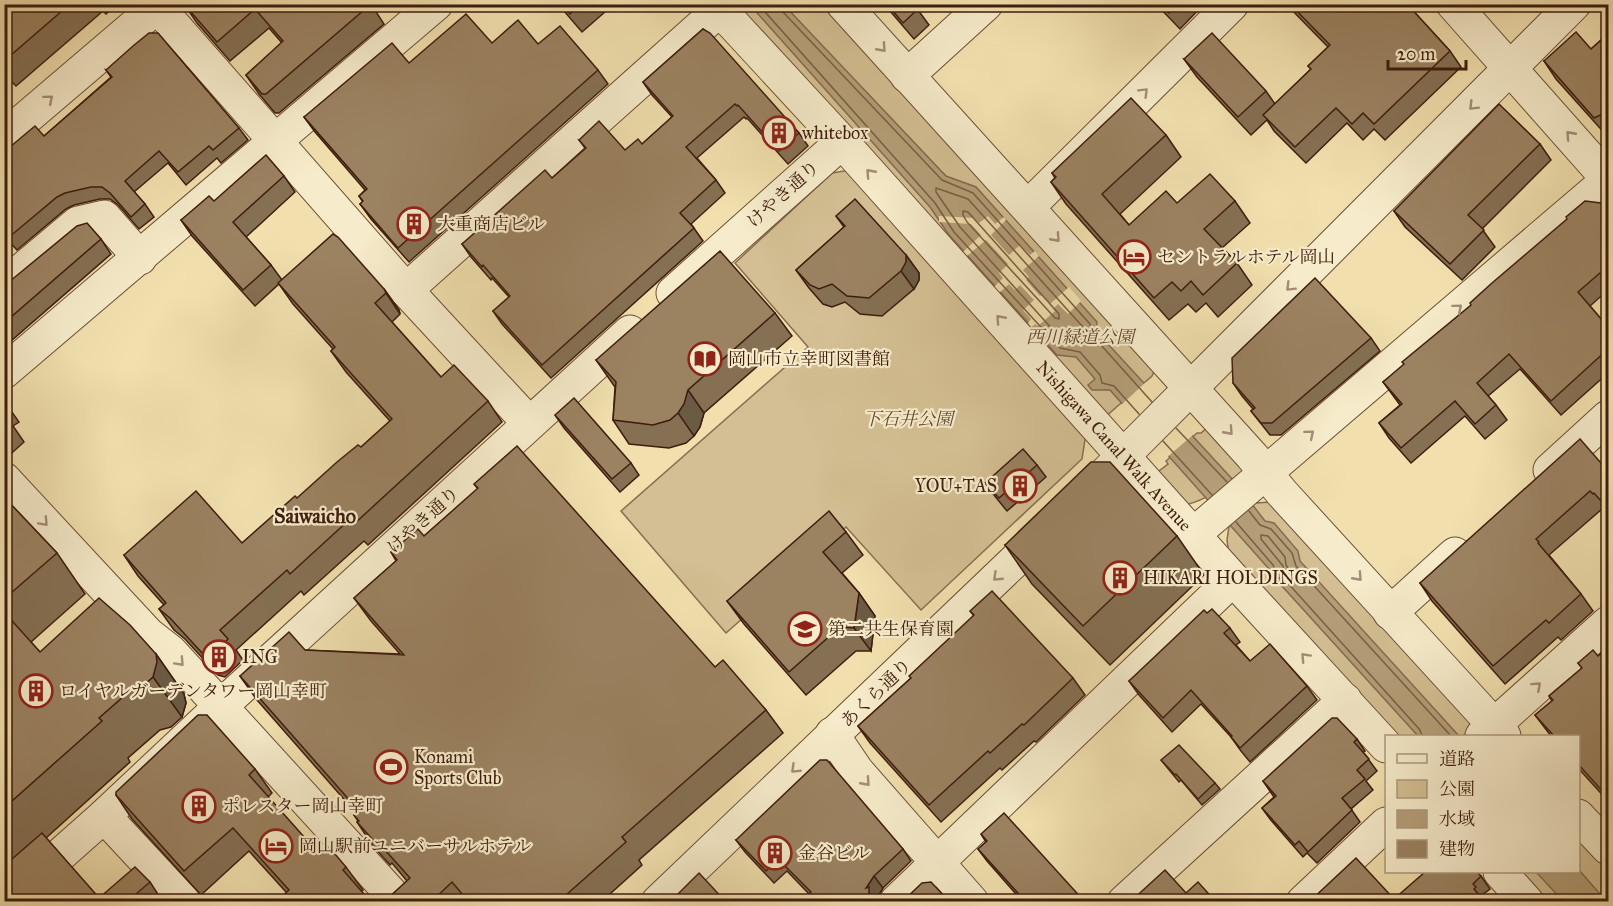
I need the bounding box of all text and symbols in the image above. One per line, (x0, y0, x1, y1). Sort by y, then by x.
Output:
scale bar (1388, 33, 1466, 71)
one-way arrow (875, 41, 886, 52)
text: 20 m (1397, 43, 1435, 65)
one-way arrow (1137, 88, 1148, 99)
one-way arrow (42, 95, 53, 106)
one-way arrow (1470, 98, 1481, 109)
building icon: whitebox (761, 115, 797, 151)
place label: whitebox (802, 122, 868, 144)
one-way arrow (1566, 131, 1577, 142)
street label: けやき通り (742, 156, 824, 232)
one-way arrow (866, 169, 877, 180)
building icon: 大重商店ビル (396, 206, 432, 242)
place label: 大重商店ビル (437, 213, 545, 235)
one-way arrow (1049, 232, 1060, 242)
hotel icon: セントラルホテル岡山 (1116, 239, 1152, 275)
place label: セントラルホテル岡山 (1157, 246, 1336, 268)
one-way arrow (1287, 280, 1298, 291)
one-way arrow (1451, 304, 1462, 315)
one-way arrow (996, 315, 1007, 325)
park label: 西川緑道公園 (1026, 326, 1137, 348)
library icon: 岡山市立幸町図書館 (687, 341, 723, 377)
place label: 岡山市立幸町図書館 (728, 348, 890, 370)
street label: Nishigawa Canal Walk Avenue (1031, 356, 1196, 536)
park label: 下石井公園 (863, 408, 956, 430)
one-way arrow (1222, 424, 1233, 435)
one-way arrow (1303, 430, 1314, 441)
building icon: YOU+TAS (1002, 468, 1038, 504)
place label: YOU+TAS (915, 475, 997, 497)
street label: けやき通り (382, 482, 464, 558)
district label: Saiwaicho (274, 504, 356, 528)
one-way arrow (37, 515, 48, 526)
building icon: HIKARI HOLDINGS (1102, 560, 1138, 596)
place label: HIKARI HOLDINGS (1143, 567, 1318, 589)
one-way arrow (994, 570, 1005, 581)
one-way arrow (1351, 571, 1362, 581)
school or university icon: 第二共生保育園 (787, 611, 823, 647)
place label: 第二共生保育園 (828, 618, 954, 640)
building icon: ING (201, 639, 237, 675)
place label: ING (242, 646, 278, 668)
street label: あくら通り (836, 654, 916, 732)
one-way arrow (1302, 654, 1313, 665)
one-way arrow (173, 655, 184, 665)
building icon: ロイヤルガーデンタワー岡山幸町 (18, 673, 54, 709)
place label: ロイヤルガーデンタワー岡山幸町 (59, 680, 327, 702)
one-way arrow (1531, 682, 1541, 693)
legend (1385, 735, 1580, 873)
place label: Konami Sports Club (414, 746, 502, 789)
text: 道路 (1439, 748, 1475, 770)
sports icon: Konami Sports Club (373, 749, 409, 785)
one-way arrow (791, 762, 802, 773)
one-way arrow (859, 775, 870, 786)
text: 公園 (1439, 778, 1475, 800)
building icon: ポレスター岡山幸町 (181, 788, 217, 824)
place label: ポレスター岡山幸町 (222, 795, 383, 817)
text: 水域 (1439, 808, 1475, 830)
hotel icon: 岡山駅前ユニバーサルホテル (258, 828, 294, 864)
place label: 岡山駅前ユニバーサルホテル (299, 835, 531, 857)
building icon: 金谷ビル (757, 835, 793, 871)
text: 建物 (1439, 838, 1475, 860)
place label: 金谷ビル (798, 842, 870, 864)

